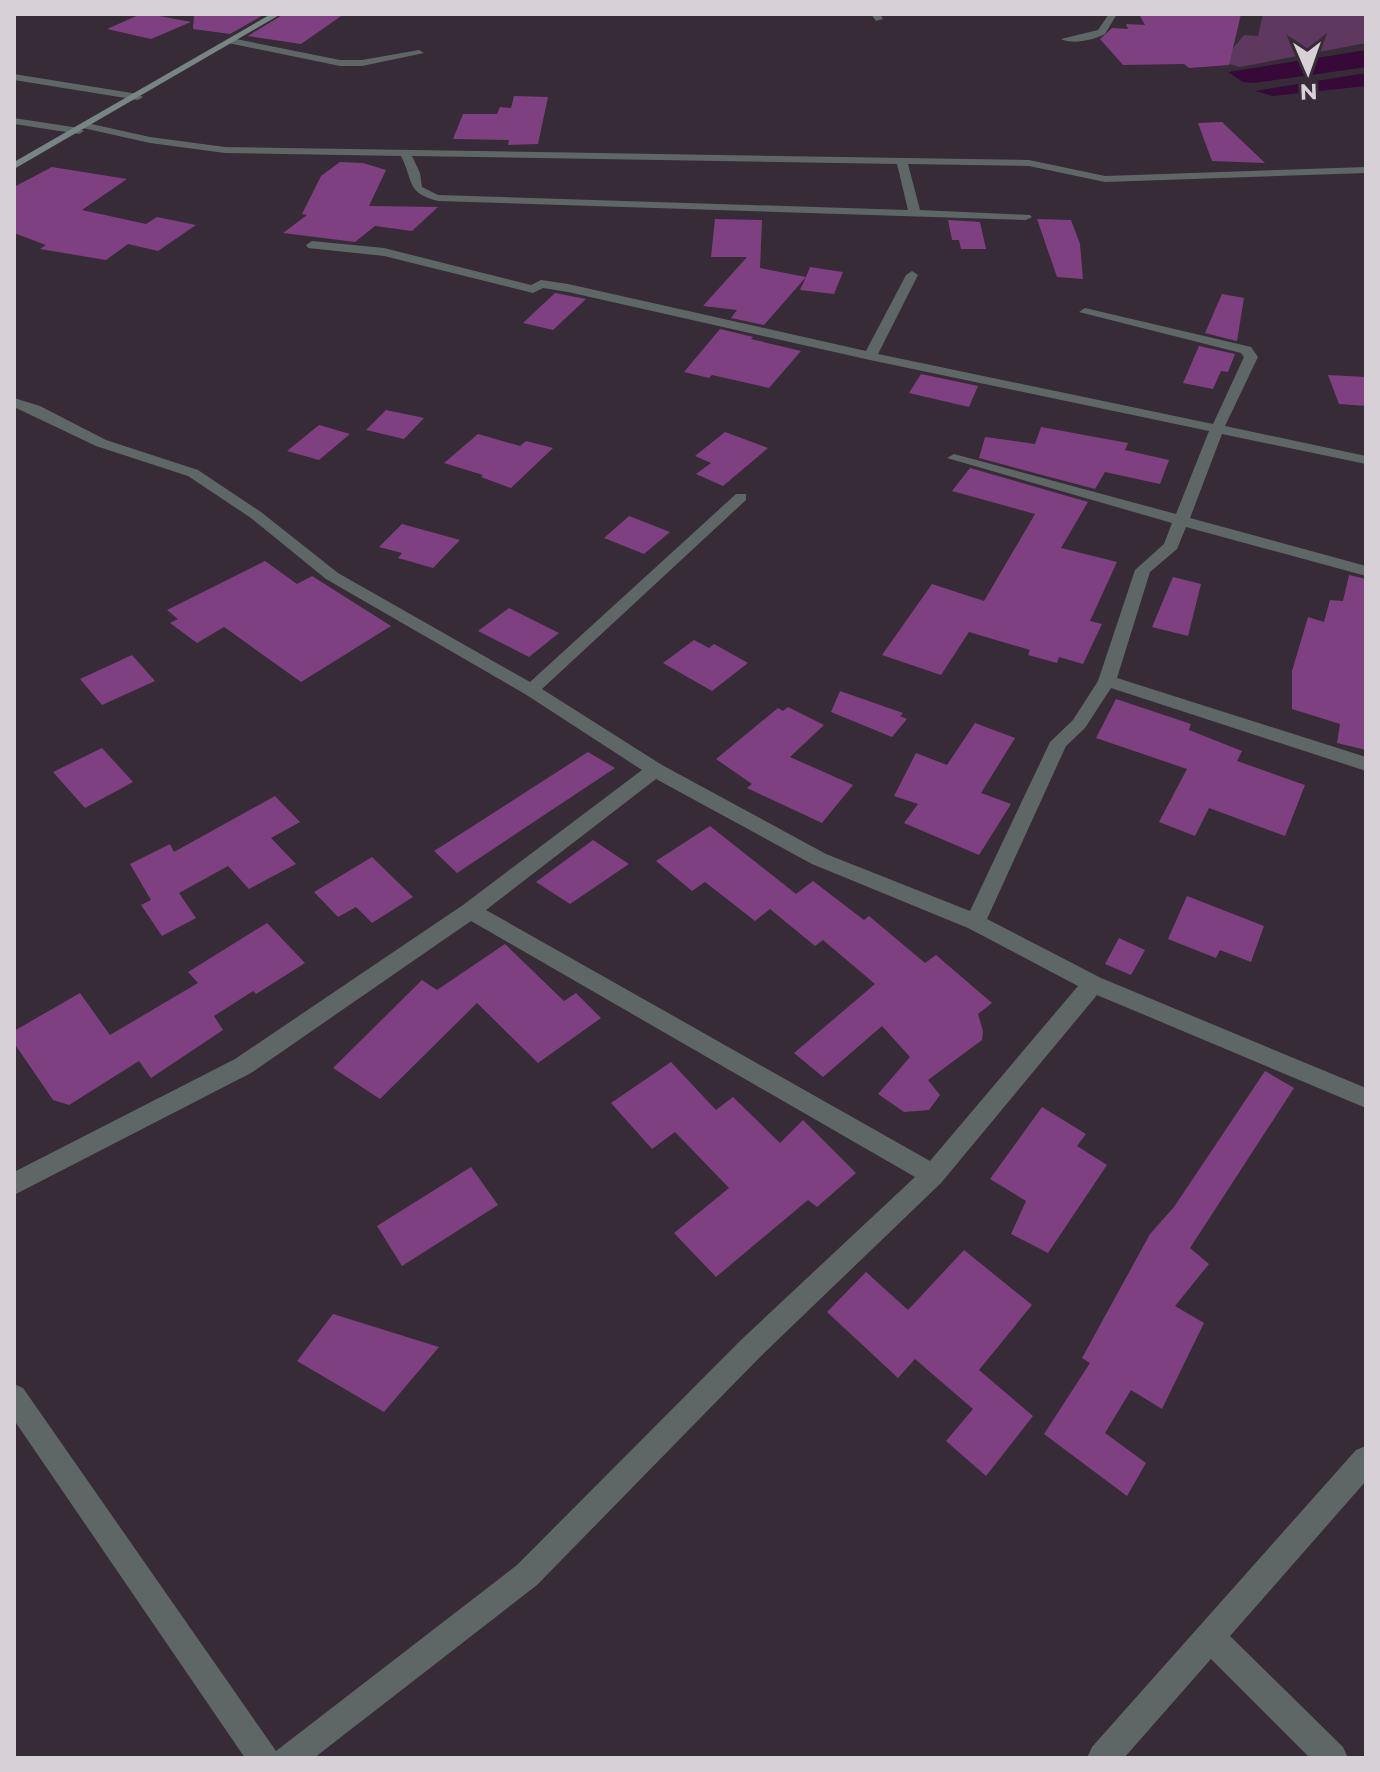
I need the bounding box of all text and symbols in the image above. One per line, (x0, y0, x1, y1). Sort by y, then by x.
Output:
north arrow (1268, 32, 1348, 112)
text: N (1299, 78, 1318, 105)

